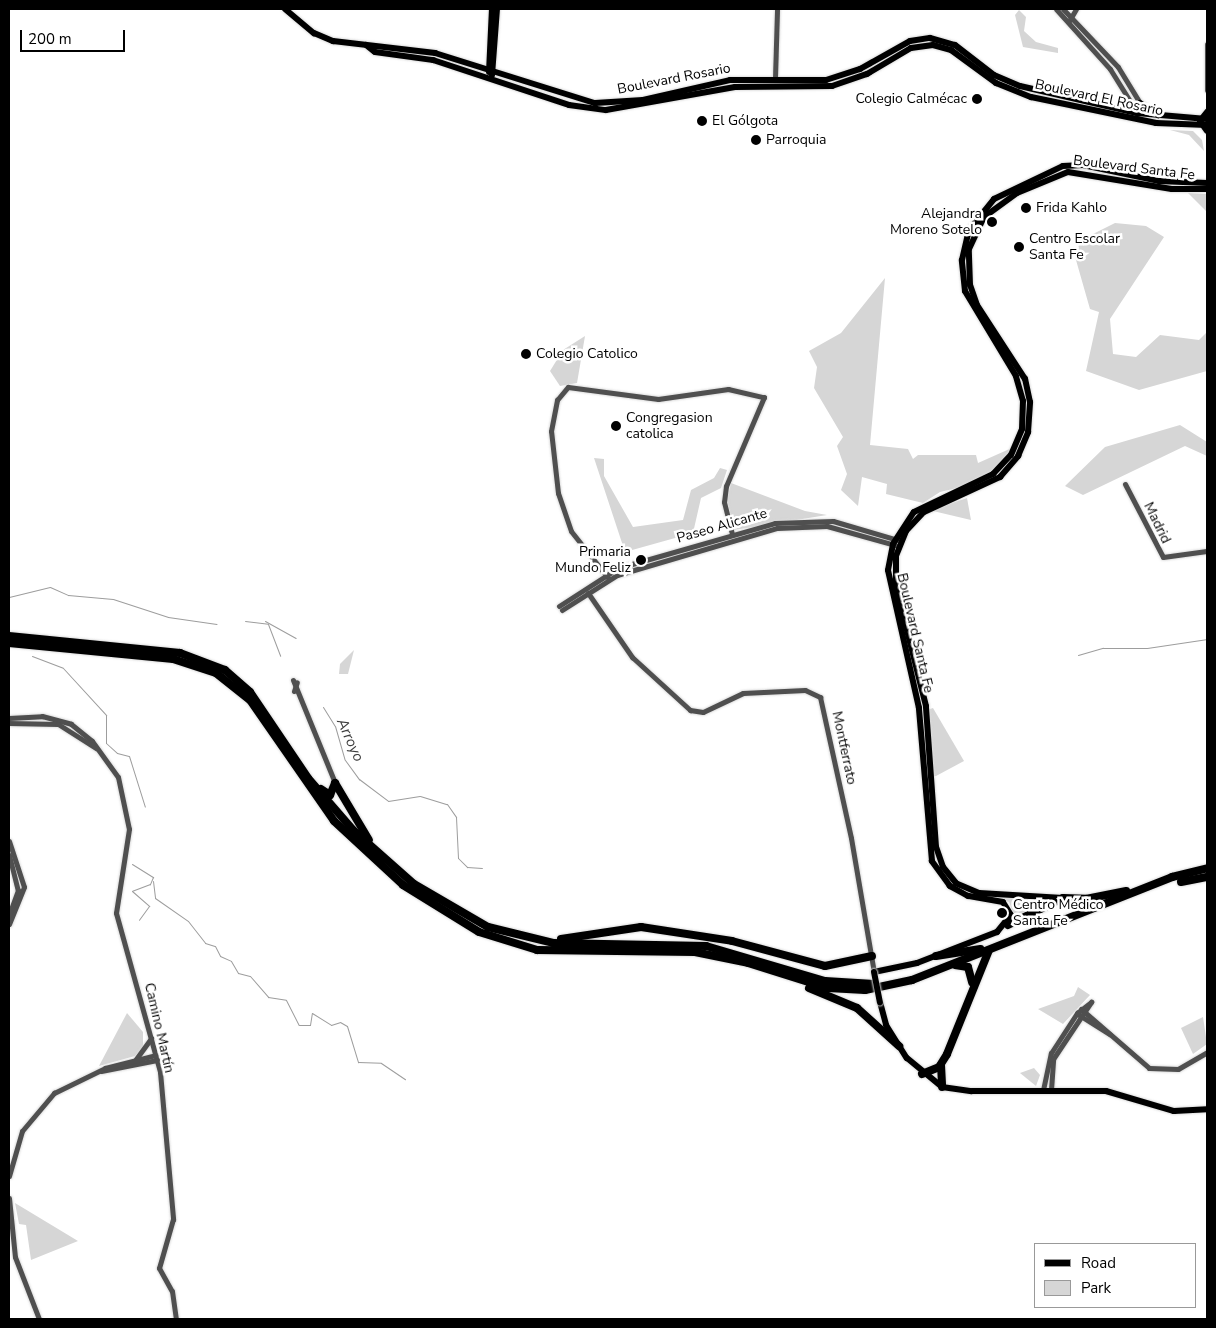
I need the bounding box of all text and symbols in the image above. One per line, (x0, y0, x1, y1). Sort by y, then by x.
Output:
scale bar (22, 20, 128, 52)
text: 200 m (28, 29, 72, 49)
street label: Boulevard Rosario (616, 60, 732, 98)
street label: Boulevard El Rosario (1033, 76, 1165, 120)
place label: Colegio Calmécac (855, 91, 967, 107)
marker: Colegio Calmécac (971, 93, 983, 105)
place label: El Gólgota (712, 113, 778, 129)
marker: El Gólgota (696, 115, 708, 127)
place label: Parroquia (766, 132, 826, 148)
marker: Parroquia (750, 134, 762, 146)
street label: Boulevard Santa Fe (1072, 152, 1196, 184)
place label: Frida Kahlo (1036, 200, 1107, 216)
marker: Frida Kahlo (1020, 202, 1032, 214)
place label: Alejandra Moreno Sotelo (890, 206, 982, 238)
marker: Alejandra Moreno Sotelo (986, 216, 998, 228)
place label: Centro Escolar Santa Fe (1029, 231, 1120, 264)
marker: Centro Escolar Santa Fe (1013, 241, 1025, 253)
place label: Colegio Catolico (536, 346, 638, 362)
marker: Colegio Catolico (520, 348, 532, 360)
place label: Congregasion catolica (626, 410, 713, 442)
marker: Congregasion catolica (610, 420, 622, 432)
street label: Madrid (1140, 500, 1174, 546)
street label: Paseo Alicante (675, 505, 769, 547)
place label: Primaria Mundo Feliz (555, 544, 631, 576)
marker: Primaria Mundo Feliz (635, 554, 647, 566)
street label: Boulevard Santa Fe (893, 571, 937, 695)
street label: Montferrato (828, 710, 860, 786)
water label: Arroyo (332, 715, 368, 765)
place label: Centro Médico Santa Fe (1013, 897, 1103, 930)
marker: Centro Médico Santa Fe (995, 906, 1009, 920)
street label: Camino Martín (140, 981, 178, 1075)
legend (1034, 1243, 1196, 1308)
text: Road (1081, 1253, 1116, 1273)
text: Park (1081, 1278, 1111, 1298)

